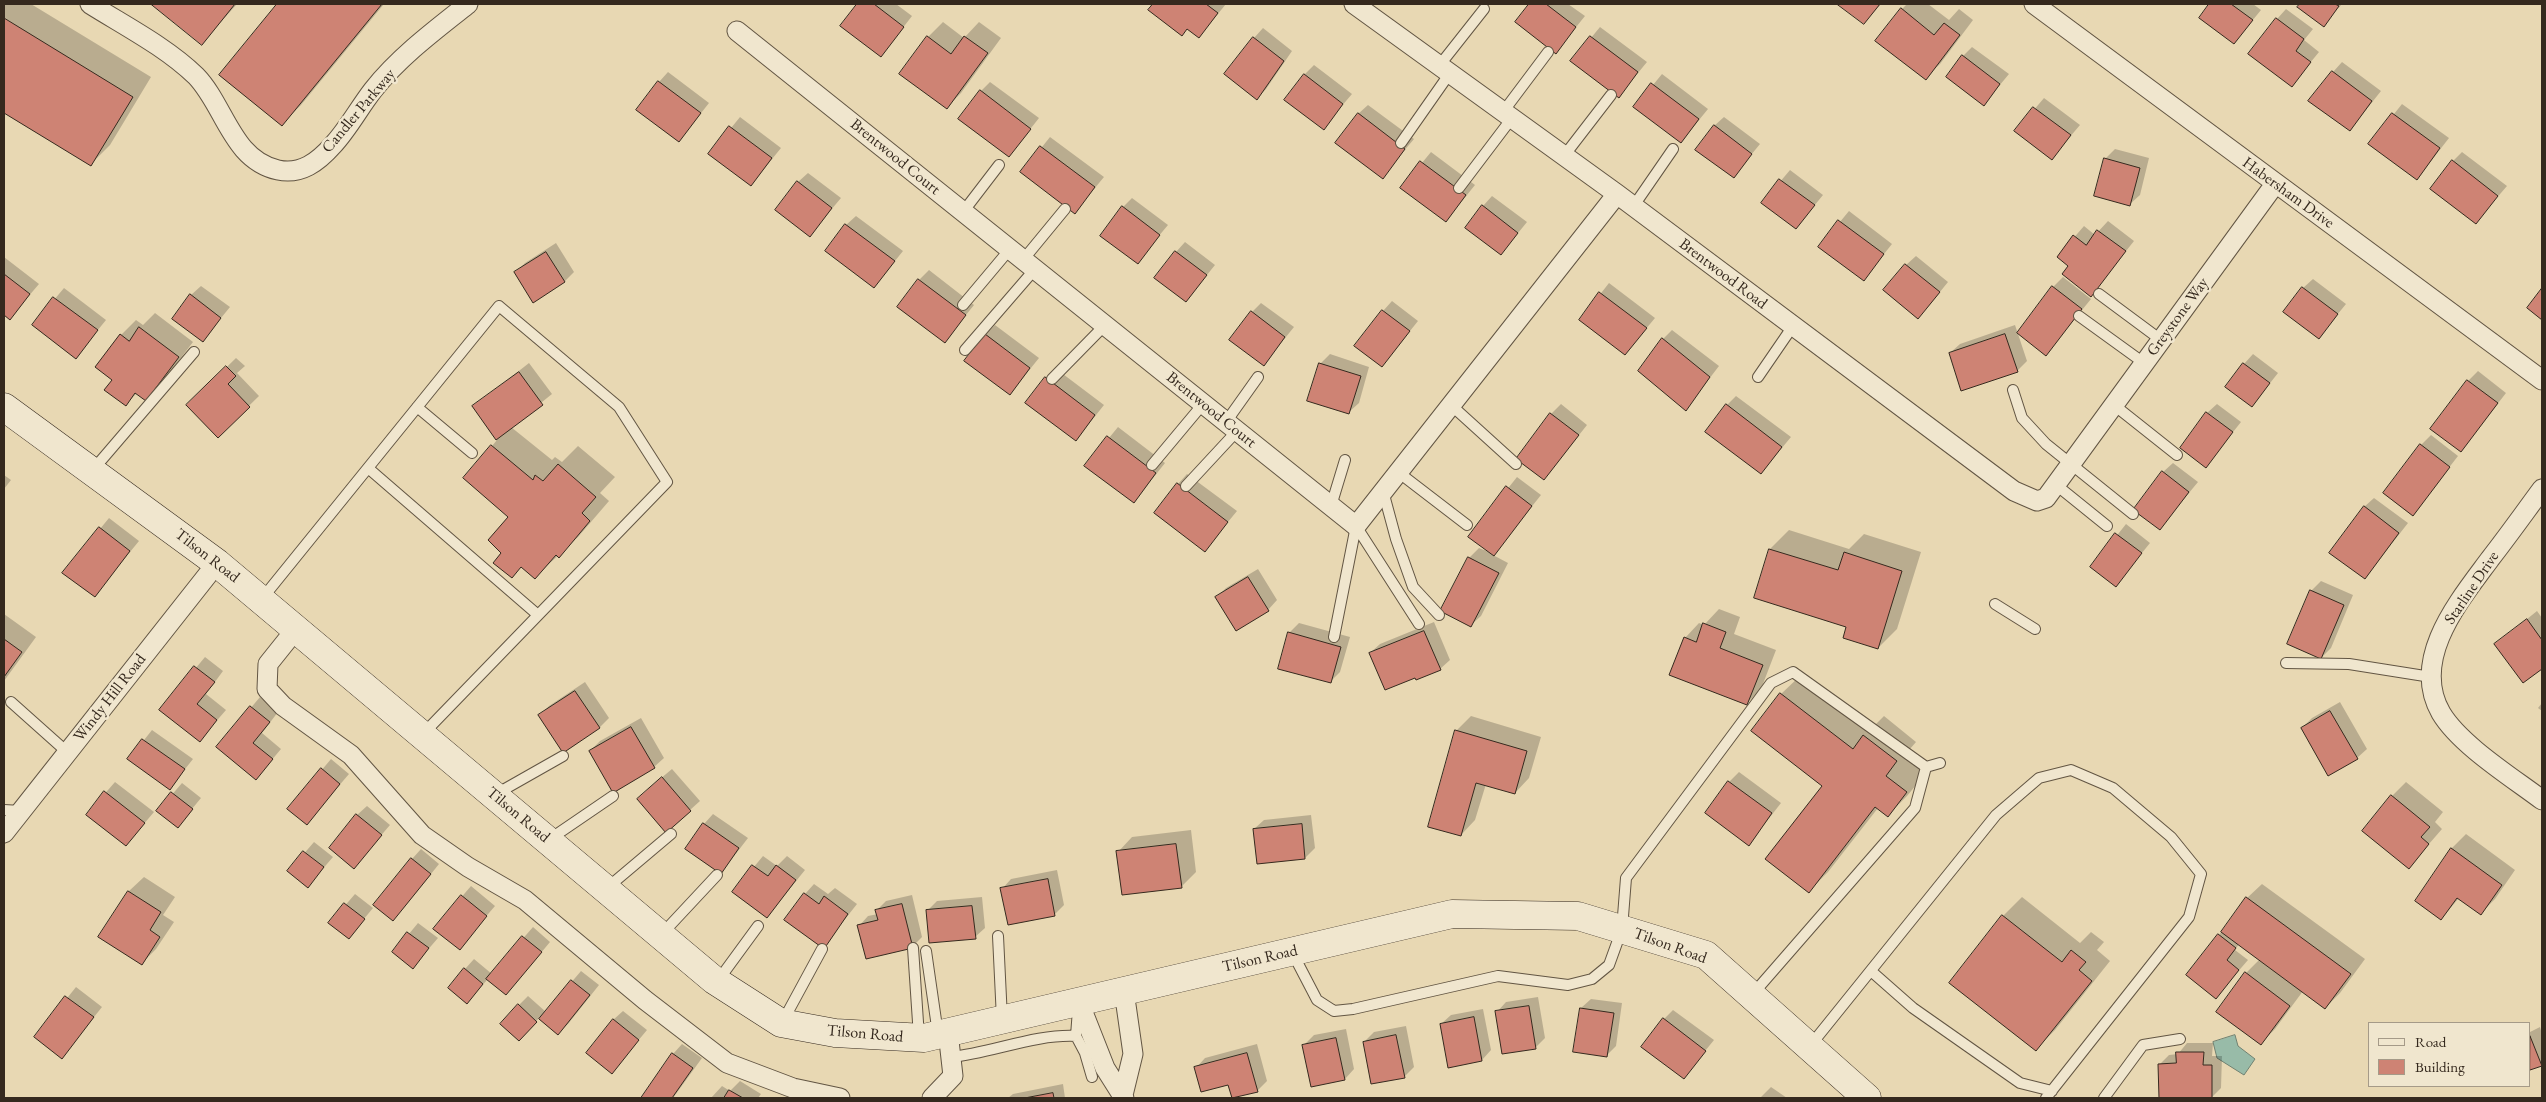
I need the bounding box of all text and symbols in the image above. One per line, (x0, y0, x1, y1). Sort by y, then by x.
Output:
street label: Candler Parkway (318, 65, 400, 157)
street label: Brentwood Court (846, 115, 944, 199)
street label: Habersham Drive (2238, 153, 2338, 233)
street label: Brentwood Road (1675, 235, 1771, 313)
street label: Greystone Way (2143, 274, 2213, 360)
street label: Brentwood Court (1162, 368, 1260, 452)
street label: Tilson Road (171, 525, 243, 587)
street label: Starline Drive (2441, 548, 2503, 628)
street label: Windy Hill Road (70, 650, 150, 746)
street label: Tilson Road (482, 783, 554, 847)
street label: Tilson Road (1631, 924, 1709, 968)
street label: Tilson Road (1220, 941, 1300, 977)
street label: Tilson Road (826, 1021, 904, 1047)
legend (2368, 1022, 2531, 1087)
text: Road (2415, 1032, 2446, 1051)
text: Building (2415, 1057, 2465, 1076)

